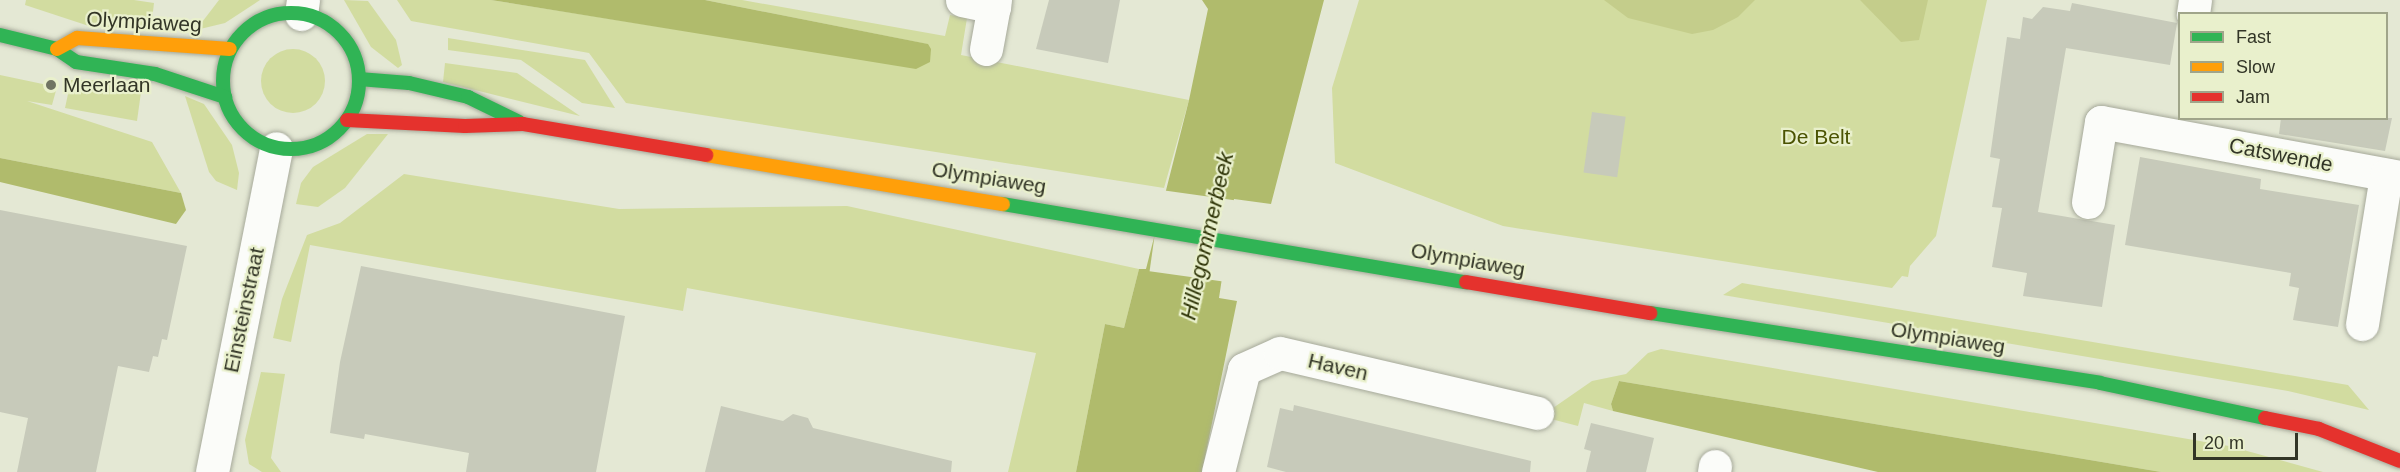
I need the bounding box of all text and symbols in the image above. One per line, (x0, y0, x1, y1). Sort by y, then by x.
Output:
street label: Olympiaweg (86, 6, 202, 38)
legend (2178, 12, 2388, 120)
text: Fast (2236, 27, 2271, 47)
text: Slow (2236, 57, 2275, 77)
place label: Meerlaan (63, 72, 151, 98)
marker: Meerlaan (44, 78, 58, 92)
text: Jam (2236, 87, 2270, 107)
park label: De Belt (1782, 124, 1850, 150)
street label: Catswende (2227, 133, 2335, 177)
water label: Hillegommerbeek (1175, 150, 1239, 322)
street label: Olympiaweg (930, 157, 1048, 199)
street label: Olympiaweg (1409, 238, 1527, 282)
street label: Einsteinstraat (218, 245, 270, 375)
street label: Olympiaweg (1889, 317, 2007, 359)
street label: Haven (1306, 348, 1370, 386)
scale bar (2196, 421, 2301, 459)
text: 20 m (2204, 433, 2244, 453)

